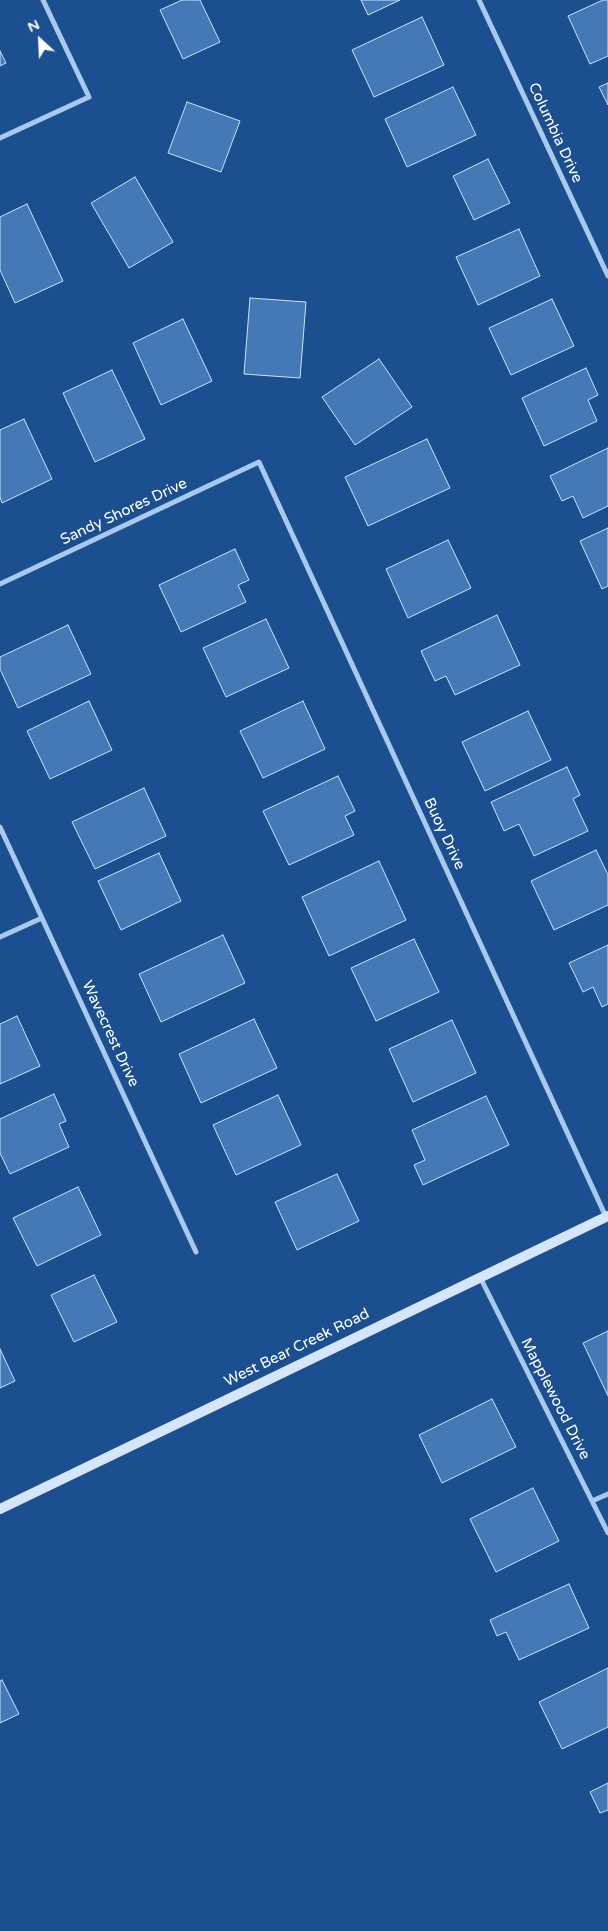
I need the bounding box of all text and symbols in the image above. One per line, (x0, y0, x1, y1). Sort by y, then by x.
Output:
north arrow (15, 15, 65, 65)
text: N (25, 16, 42, 36)
street label: Columbia Drive (524, 80, 586, 186)
street label: Sandy Shores Drive (58, 475, 190, 549)
street label: Buoy Drive (420, 795, 468, 873)
street label: Wavecrest Drive (78, 978, 142, 1090)
street label: West Bear Creek Road (221, 1305, 373, 1391)
street label: Mapplewood Drive (516, 1335, 594, 1463)

